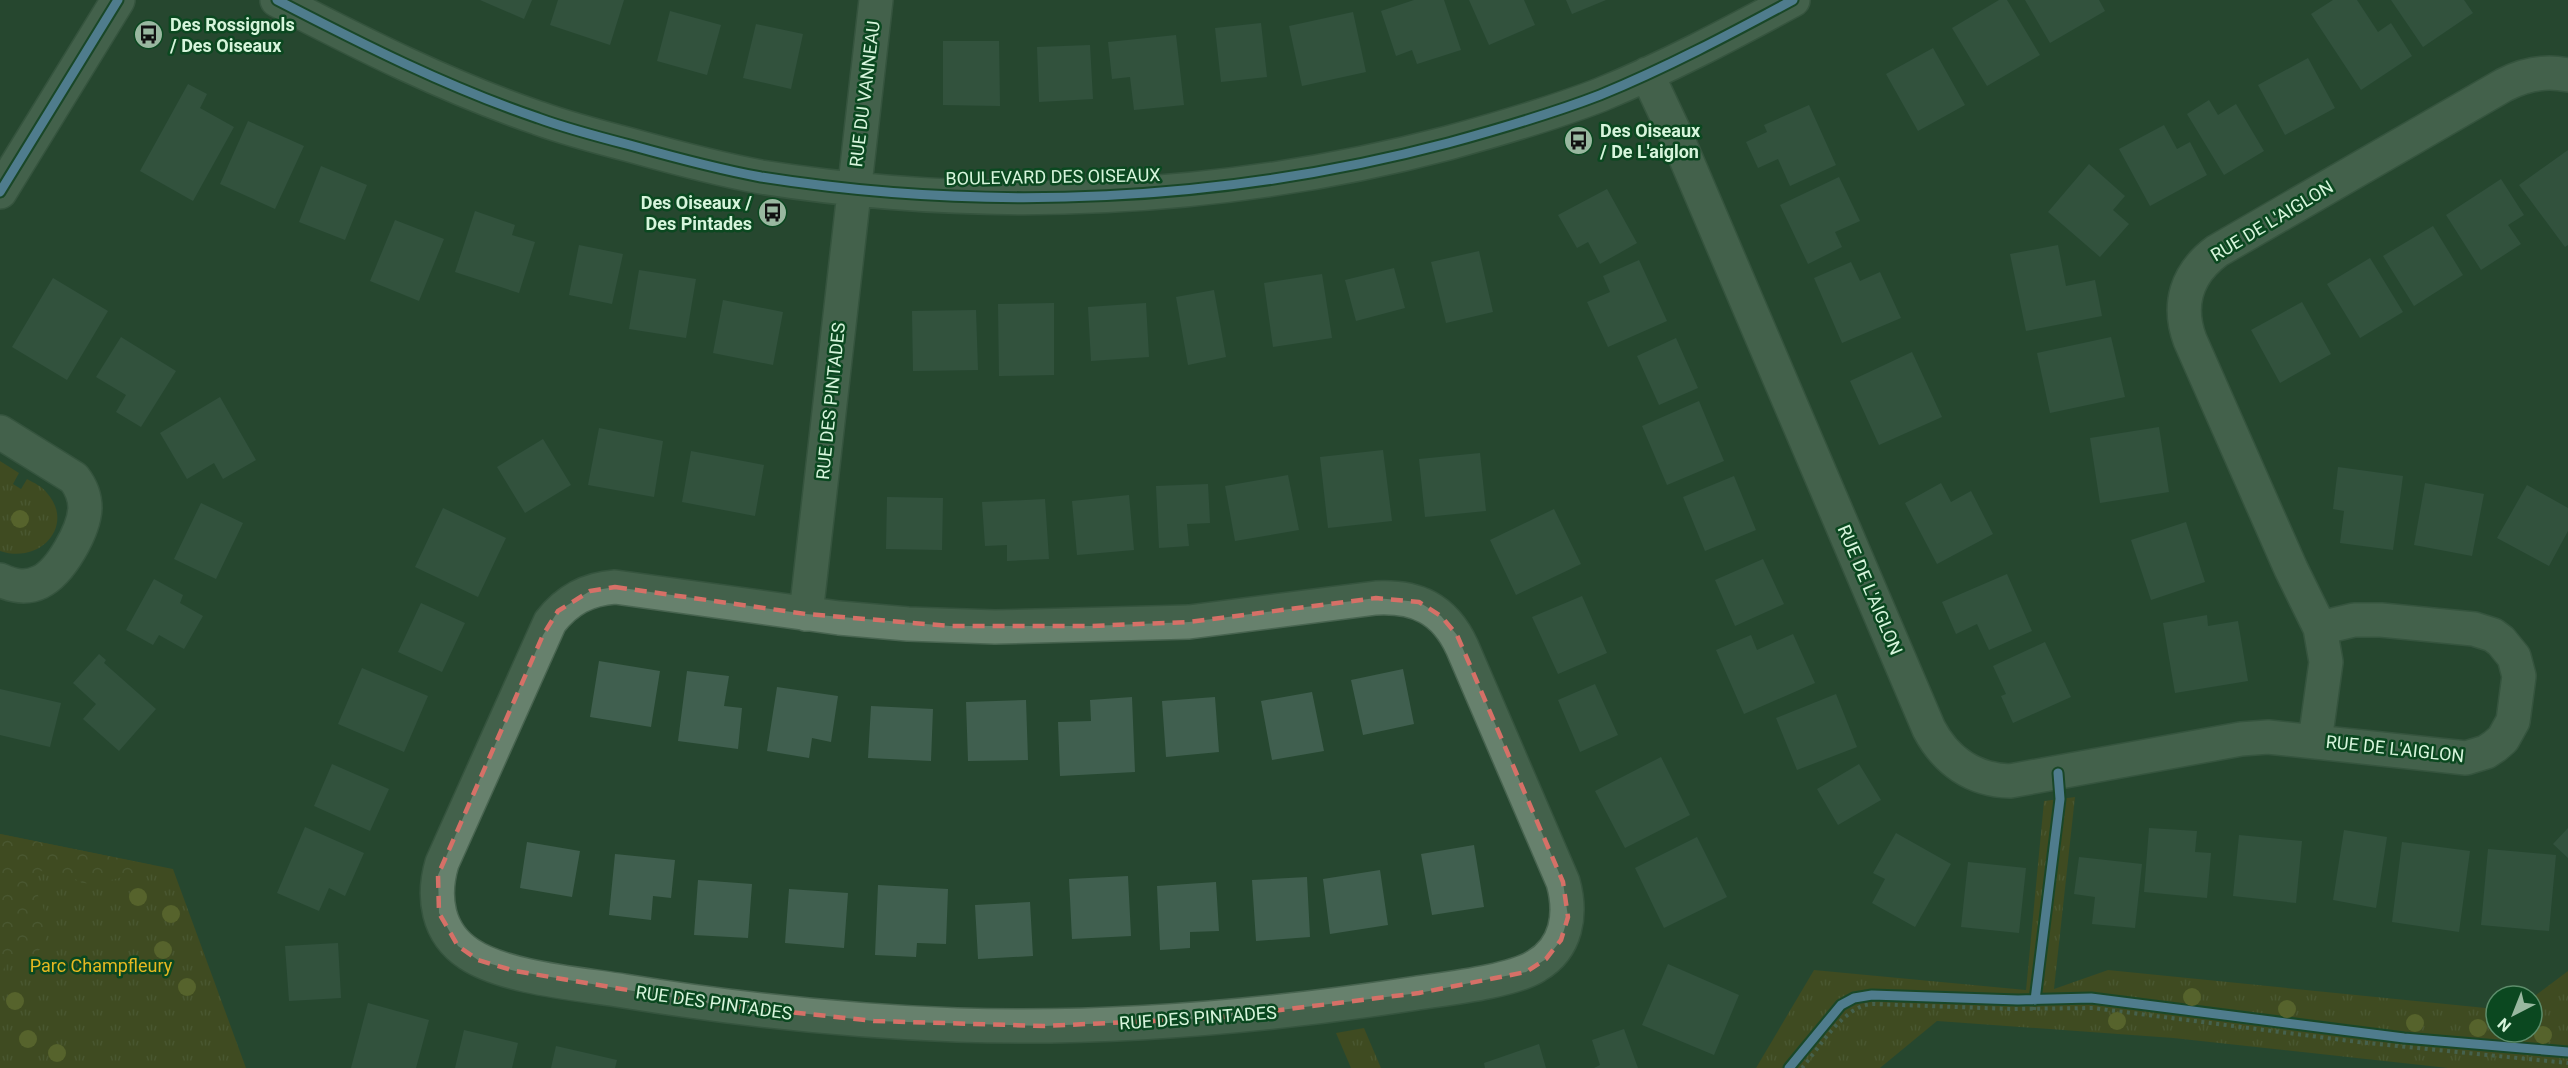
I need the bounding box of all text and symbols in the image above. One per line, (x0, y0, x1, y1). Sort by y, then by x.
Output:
place label: Des Rossignols / Des Oiseaux (169, 14, 295, 56)
bus stop icon: Des Rossignols / Des Oiseaux (133, 19, 165, 51)
street label: RUE DU VANNEAU (845, 20, 884, 168)
place label: Des Oiseaux / De L'aiglon (1599, 120, 1701, 162)
bus stop icon: Des Oiseaux / De L'aiglon (1563, 125, 1595, 157)
street label: BOULEVARD DES OISEAUX (945, 164, 1161, 189)
street label: RUE DE L'AIGLON (2207, 176, 2337, 265)
place label: Des Oiseaux / Des Pintades (641, 192, 752, 234)
bus stop icon: Des Oiseaux / Des Pintades (757, 197, 789, 229)
street label: RUE DES PINTADES (812, 321, 849, 481)
street label: RUE DE L'AIGLON (1834, 522, 1907, 658)
street label: RUE DE L'AIGLON (2325, 731, 2465, 766)
park label: Parc Champfleury (30, 955, 173, 976)
street label: RUE DES PINTADES (634, 981, 794, 1024)
north arrow (2484, 984, 2544, 1044)
street label: RUE DES PINTADES (1118, 1001, 1278, 1033)
text: N (2494, 1014, 2515, 1036)

